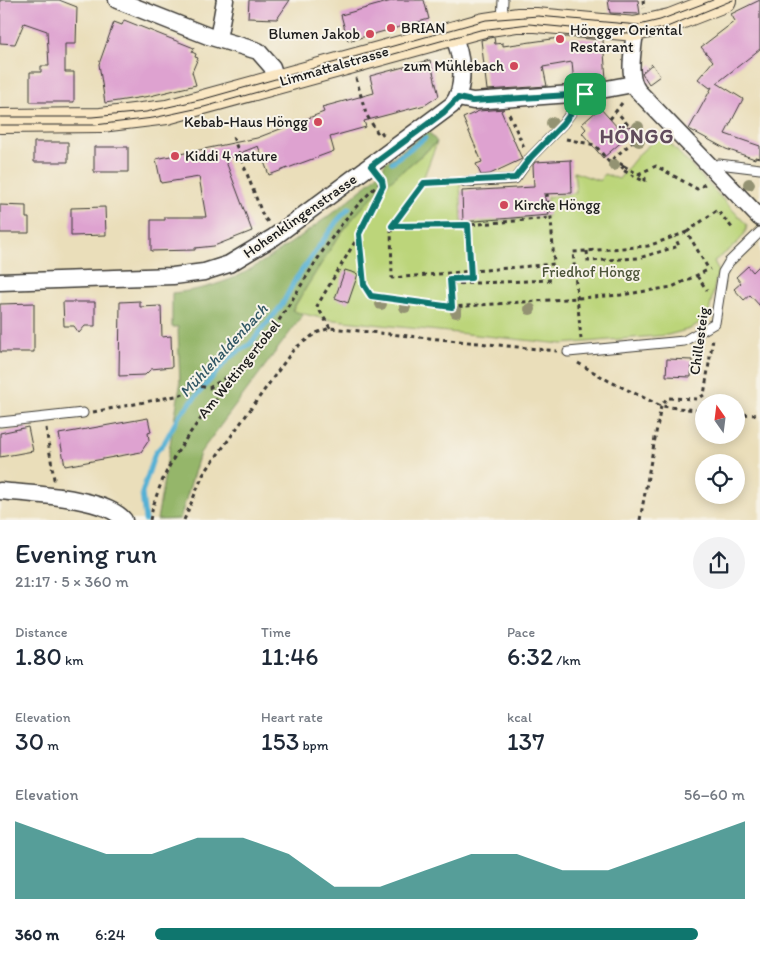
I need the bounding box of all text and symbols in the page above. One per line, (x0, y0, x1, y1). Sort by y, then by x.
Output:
place label: BRIAN (401, 19, 445, 37)
place label: Höngger Oriental Restarant (570, 21, 683, 56)
marker: BRIAN (385, 22, 397, 34)
place label: Blumen Jakob (268, 25, 360, 43)
marker: Blumen Jakob (364, 28, 376, 40)
marker: Höngger Oriental Restarant (554, 33, 566, 45)
street label: Limmattalstrasse (277, 42, 391, 90)
place label: zum Mühlebach (404, 57, 504, 75)
marker: zum Mühlebach (508, 60, 520, 72)
pin (564, 73, 606, 115)
icon: arrive (571, 80, 599, 108)
place label: Kebab-Haus Höngg (184, 113, 308, 131)
marker: Kebab-Haus Höngg (312, 116, 324, 128)
district label: HÖNGG (600, 124, 674, 148)
place label: Kiddi 4 nature (185, 147, 277, 165)
marker: Kiddi 4 nature (169, 150, 181, 162)
street label: Hohenklingenstrasse (240, 170, 360, 262)
place label: Kirche Höngg (514, 196, 601, 214)
marker: Kirche Höngg (498, 199, 510, 211)
park label: Friedhof Höngg (542, 263, 641, 281)
water label: Mühlehaldenbach (175, 299, 272, 401)
street label: Chillesteig (685, 306, 713, 376)
street label: Am Wettingertobel (194, 316, 285, 422)
north arrow (695, 394, 745, 444)
map controls (695, 394, 745, 504)
button: locate (695, 454, 745, 504)
text: Evening run (15, 536, 157, 570)
button: share (693, 537, 745, 589)
text: 21:17 · 5 × 360 m (15, 572, 129, 591)
text: Distance (15, 624, 67, 641)
text: Time (261, 624, 291, 641)
text: Pace (507, 624, 535, 641)
text: 1.80 (15, 641, 62, 671)
text: 11:46 (261, 641, 319, 671)
text: 6:32 (507, 641, 553, 671)
text: km (62, 652, 84, 669)
text: /km (553, 652, 581, 669)
text: Elevation (15, 709, 71, 726)
text: Heart rate (261, 709, 323, 726)
text: kcal (507, 709, 532, 726)
text: 30 (15, 726, 44, 756)
text: 153 (261, 726, 299, 756)
text: 137 (507, 726, 545, 756)
text: m (44, 737, 59, 754)
text: bpm (299, 737, 328, 754)
text: Elevation (15, 785, 79, 804)
text: 56–60 m (684, 785, 745, 804)
text: 360 m (15, 925, 59, 944)
text: 6:24 (95, 925, 125, 944)

